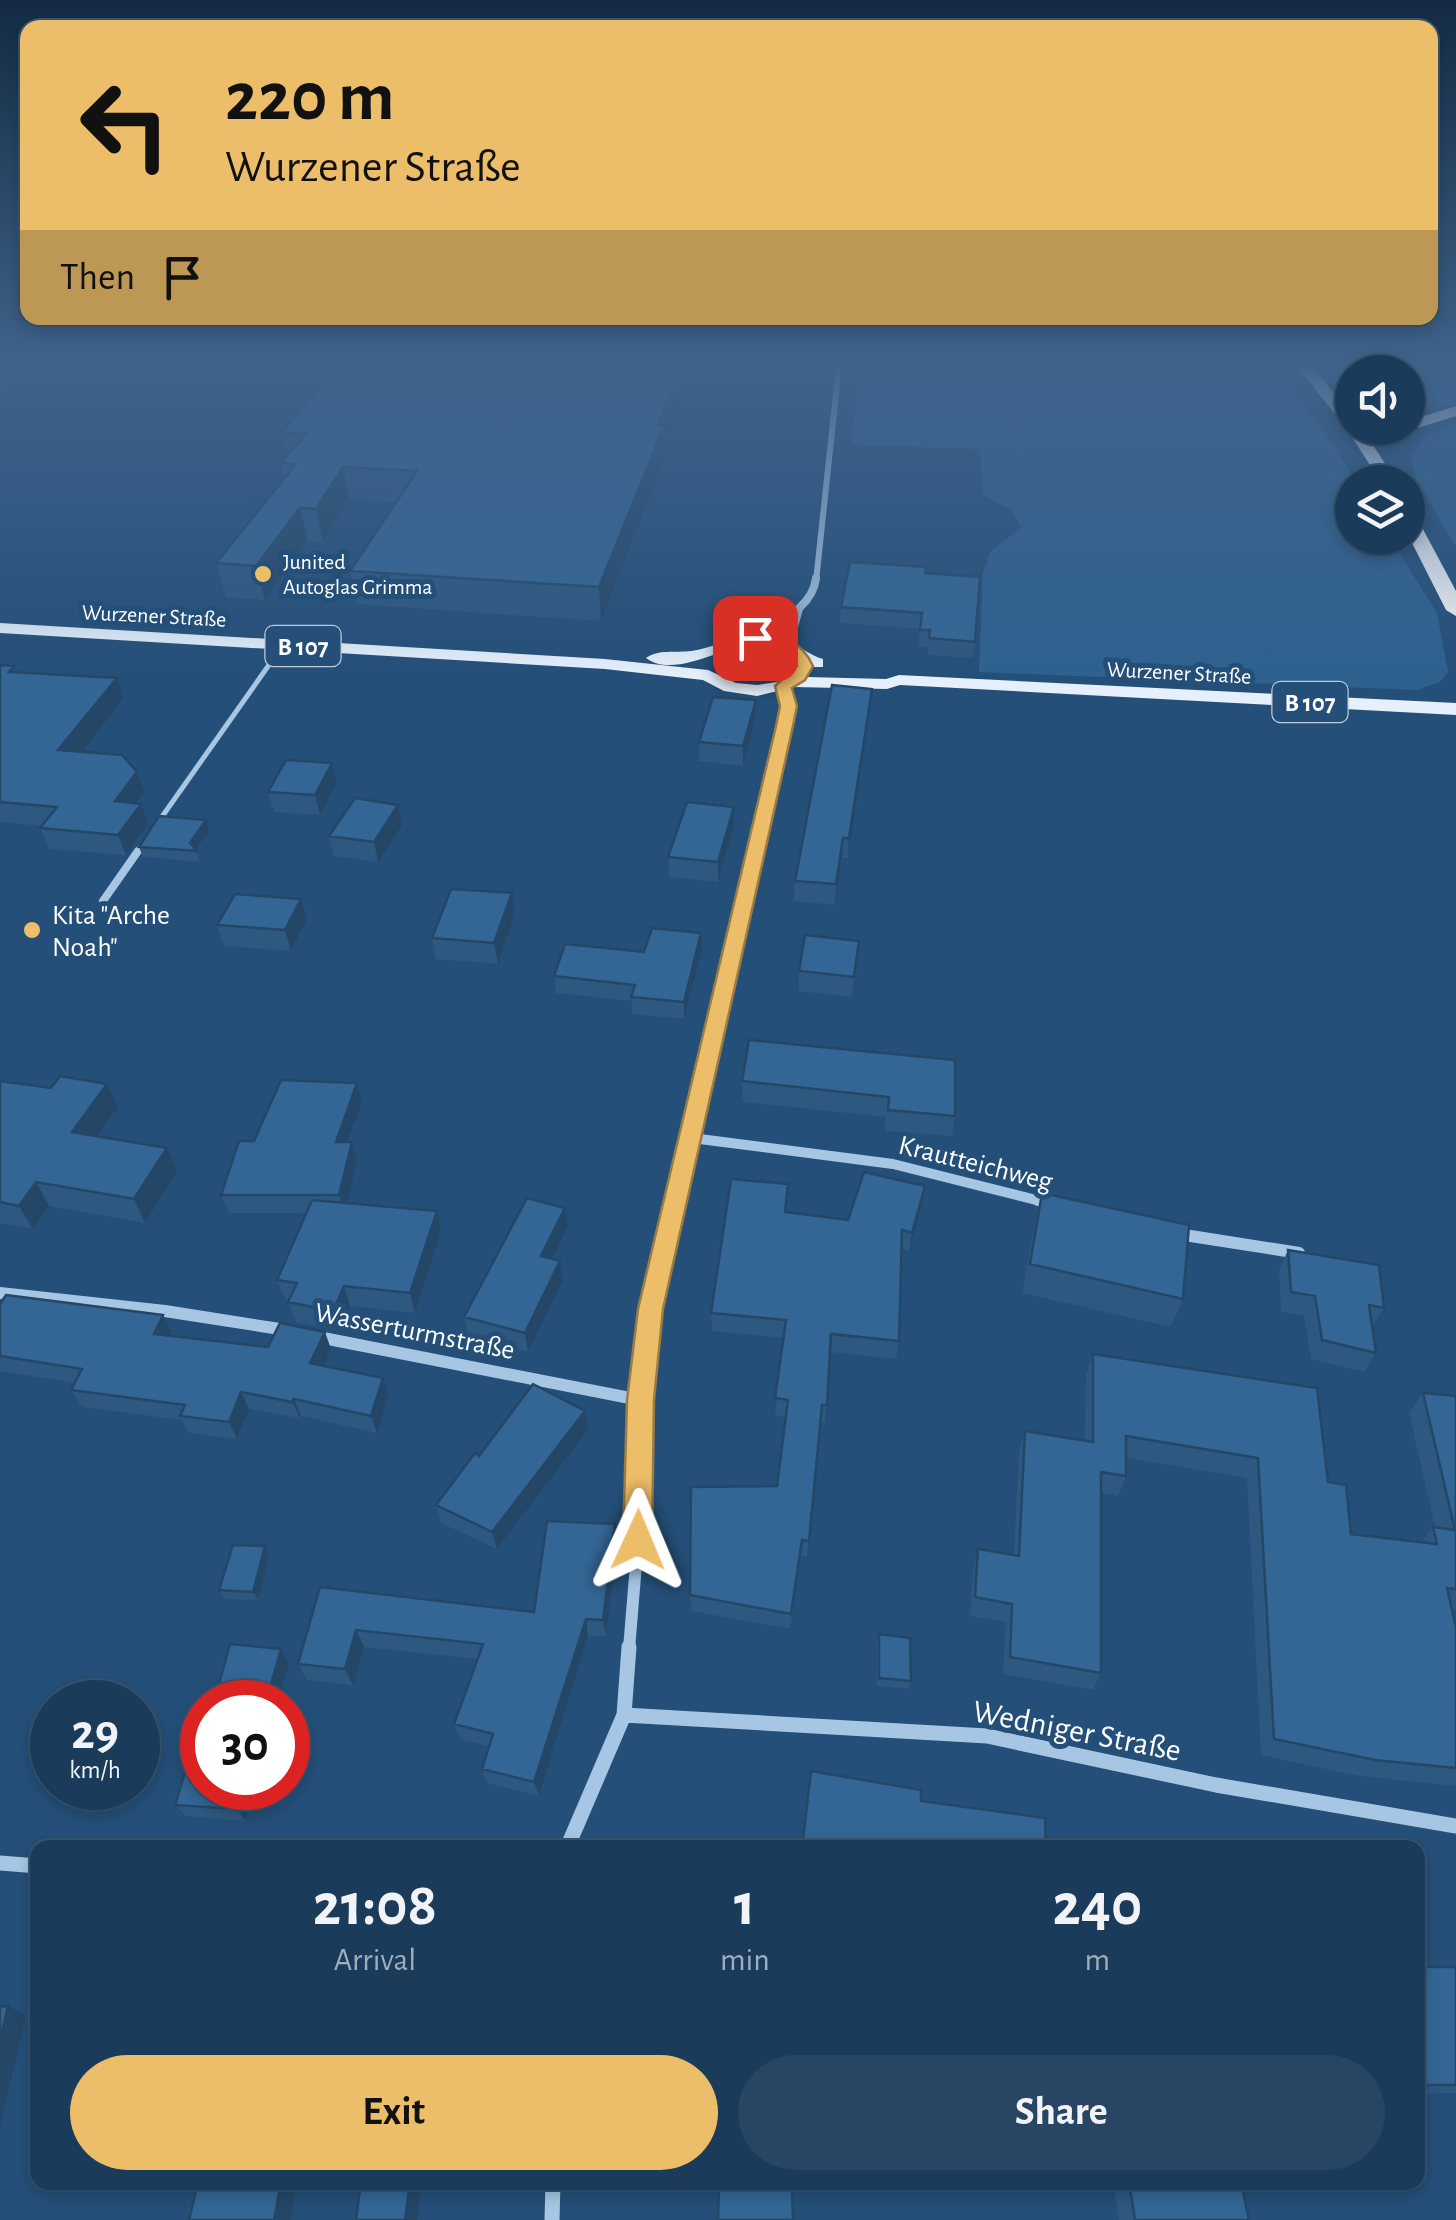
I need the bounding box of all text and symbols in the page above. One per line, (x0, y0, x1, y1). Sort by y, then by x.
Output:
icon: left (60, 60, 190, 190)
text: 220 m (225, 63, 394, 133)
text: Wurzener Straße (225, 145, 521, 190)
icon: arrive (155, 250, 210, 305)
text: Then (60, 259, 135, 297)
map controls (1335, 355, 1425, 555)
button: sound (1335, 355, 1425, 445)
button: layers (1335, 465, 1425, 555)
place label: Junited Autoglas Grimma (283, 551, 432, 598)
marker: Junited Autoglas Grimma (252, 563, 274, 585)
pin (713, 596, 798, 681)
street label: Wurzener Straße (81, 601, 227, 631)
icon: arrive (728, 611, 783, 666)
road number: B 107 (266, 626, 340, 666)
street label: Wurzener Straße (1106, 658, 1252, 688)
road number: B 107 (1272, 682, 1348, 722)
place label: Kita "Arche Noah" (52, 902, 170, 962)
marker: Kita "Arche Noah" (21, 919, 43, 941)
street label: Krautteichweg (896, 1131, 1056, 1197)
street label: Wasserturmstraße (312, 1299, 517, 1365)
position arrow (586, 1488, 690, 1592)
speed limit sign: 30 (180, 1680, 310, 1810)
street label: Wedniger Straße (970, 1695, 1184, 1767)
text: 29 (71, 1708, 119, 1758)
text: km/h (69, 1758, 121, 1783)
text: 21:08 (313, 1876, 437, 1936)
text: 1 (734, 1876, 756, 1936)
text: 240 (1053, 1876, 1142, 1936)
text: Arrival (334, 1944, 416, 1976)
text: min (720, 1944, 770, 1976)
text: m (1085, 1944, 1110, 1976)
button: Exit (70, 2055, 718, 2170)
button: Share (738, 2055, 1385, 2170)

